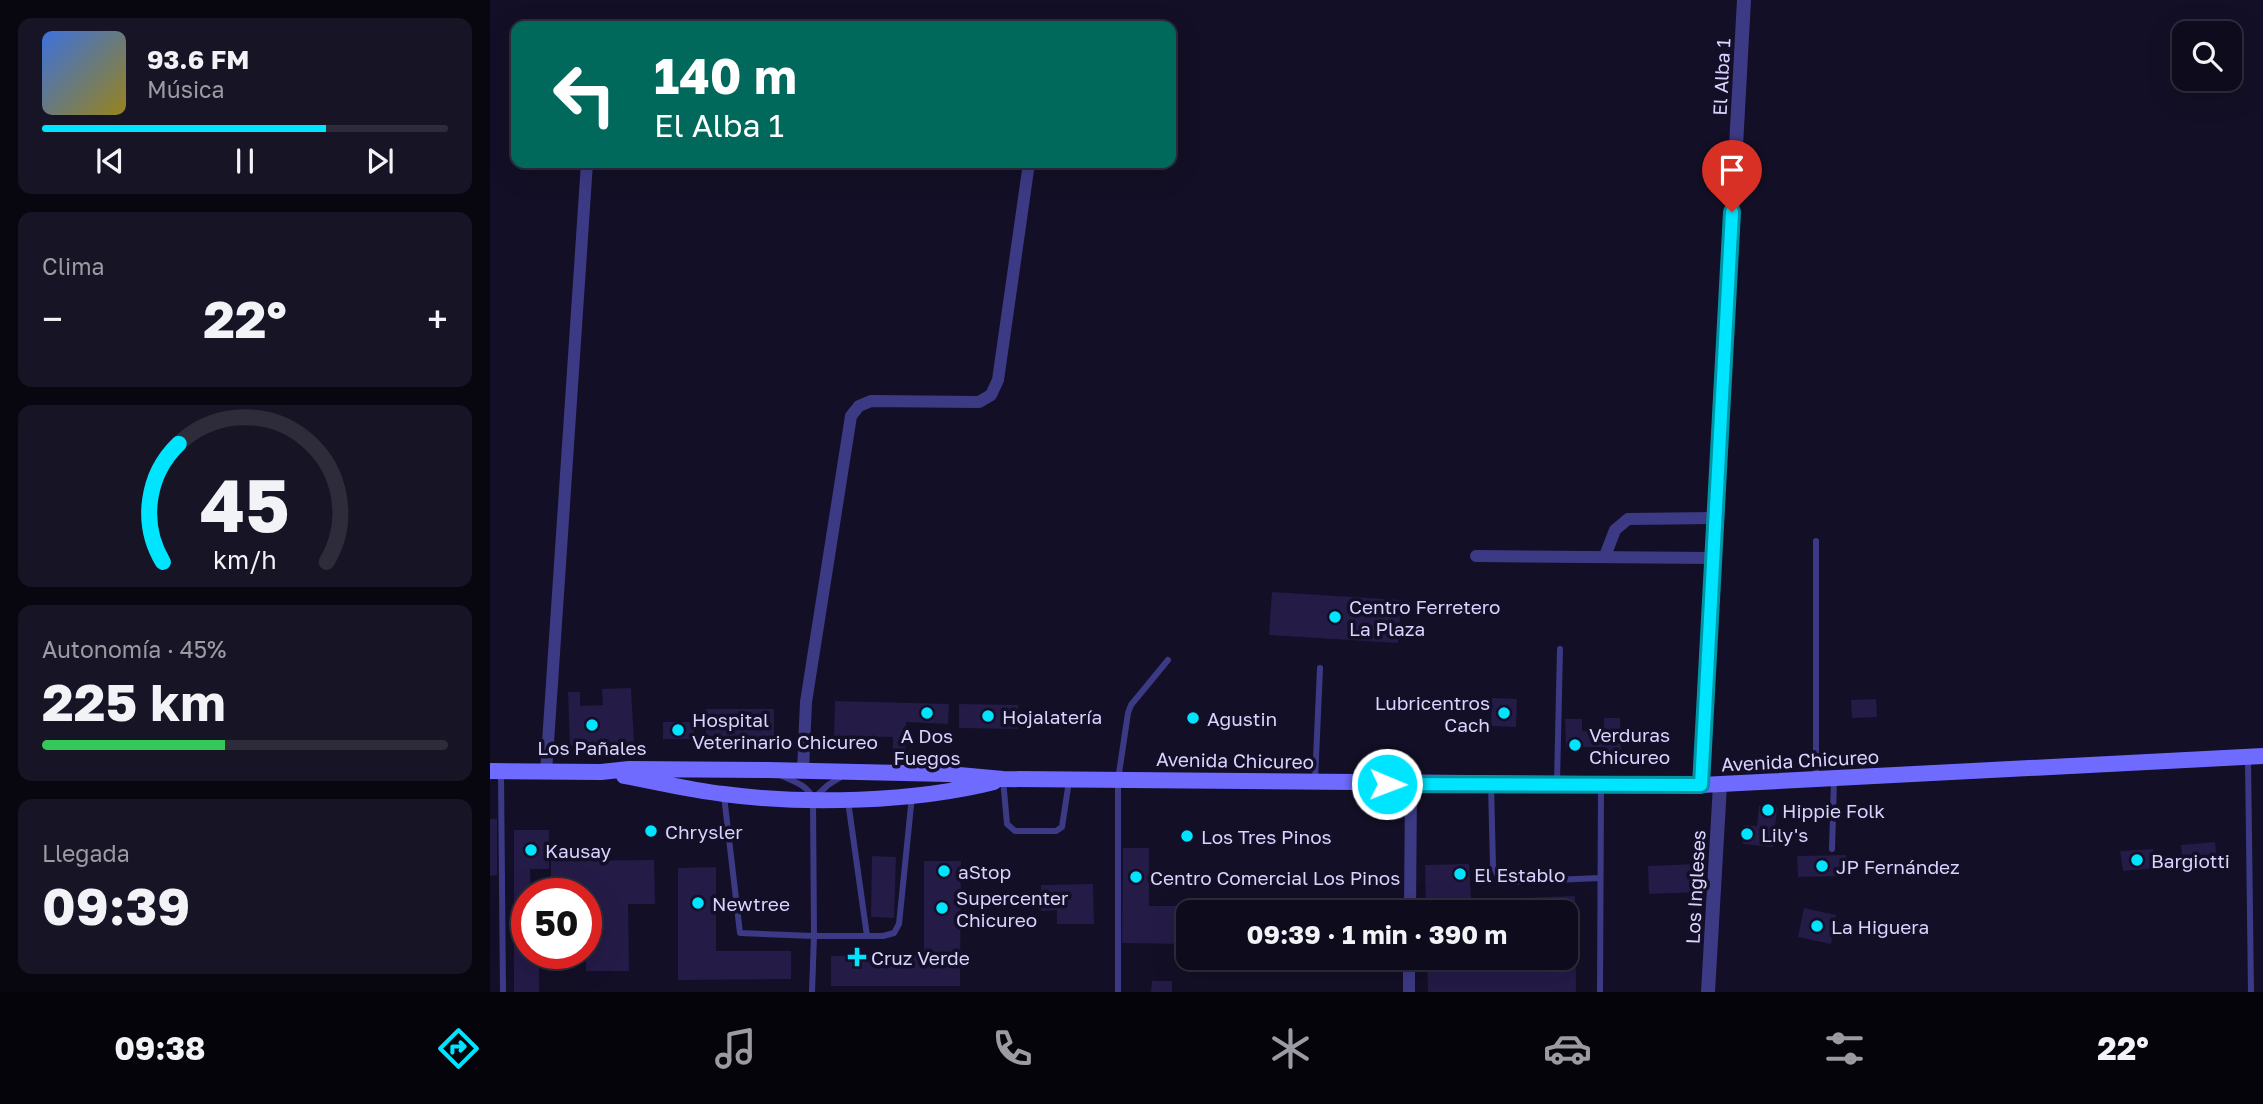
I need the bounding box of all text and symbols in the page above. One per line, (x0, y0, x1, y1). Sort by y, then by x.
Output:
map controls (2172, 21, 2242, 91)
button: search (2172, 21, 2242, 91)
street label: El Alba 1 (1707, 38, 1735, 116)
text: 93.6 FM (147, 44, 249, 75)
text: 140 m (654, 46, 797, 105)
icon: left (539, 49, 630, 140)
text: Música (147, 75, 225, 103)
text: El Alba 1 (654, 106, 784, 144)
pin (1702, 140, 1762, 212)
icon: previous (91, 142, 129, 180)
icon: pause (226, 142, 264, 180)
icon: next (361, 142, 399, 180)
icon: arrive (1713, 151, 1751, 189)
text: Clima (42, 252, 105, 280)
text: 22° (203, 287, 287, 349)
text: − (42, 296, 63, 341)
text: + (427, 296, 448, 341)
text: 45 (200, 461, 290, 548)
text: km/h (213, 544, 277, 575)
place label: Centro Ferretero La Plaza (1349, 595, 1500, 640)
marker: Centro Ferretero La Plaza (1327, 609, 1343, 625)
text: Autonomía · 45% (42, 635, 226, 663)
text: 225 km (42, 670, 226, 732)
place label: Lubricentros Cach (1375, 691, 1490, 736)
marker: A Dos Fuegos (919, 705, 935, 721)
place label: Hojalatería (1002, 705, 1102, 728)
marker: Lubricentros Cach (1496, 705, 1512, 721)
place label: Agustin (1207, 707, 1277, 730)
place label: Hospital Veterinario Chicureo (692, 708, 878, 753)
marker: Hojalatería (980, 708, 996, 724)
marker: Agustin (1185, 710, 1201, 726)
marker: Los Pañales (584, 717, 600, 733)
marker: Hospital Veterinario Chicureo (670, 722, 686, 738)
place label: Verduras Chicureo (1589, 723, 1670, 768)
place label: A Dos Fuegos (894, 724, 960, 769)
place label: Los Pañales (537, 736, 647, 759)
marker: Verduras Chicureo (1567, 737, 1583, 753)
street label: Avenida Chicureo (1720, 744, 1880, 776)
street label: Avenida Chicureo (1156, 747, 1314, 773)
position arrow (1350, 747, 1424, 821)
place label: Hippie Folk (1782, 799, 1885, 822)
marker: Hippie Folk (1760, 802, 1776, 818)
place label: Chrysler (665, 820, 743, 843)
marker: Chrysler (643, 823, 659, 839)
place label: Lily's (1761, 823, 1808, 846)
place label: Los Tres Pinos (1201, 825, 1332, 848)
marker: Lily's (1739, 826, 1755, 842)
marker: Los Tres Pinos (1179, 828, 1195, 844)
street label: Los Ingleses (1681, 829, 1709, 945)
text: Llegada (42, 839, 130, 867)
place label: Kausay (545, 839, 612, 862)
marker: Kausay (523, 842, 539, 858)
place label: Bargiotti (2151, 849, 2230, 872)
marker: Bargiotti (2129, 852, 2145, 868)
place label: JP Fernández (1836, 855, 1960, 878)
marker: JP Fernández (1814, 858, 1830, 874)
place label: aStop (958, 860, 1011, 883)
marker: aStop (936, 863, 952, 879)
place label: El Establo (1474, 863, 1565, 886)
place label: Centro Comercial Los Pinos (1150, 866, 1400, 889)
marker: El Establo (1452, 866, 1468, 882)
marker: Centro Comercial Los Pinos (1128, 869, 1144, 885)
text: 09:39 (42, 874, 190, 936)
speed limit sign: 50 (511, 878, 602, 969)
place label: Supercenter Chicureo (956, 886, 1069, 931)
place label: Newtree (712, 892, 790, 915)
marker: Newtree (690, 895, 706, 911)
marker: Supercenter Chicureo (934, 900, 950, 916)
place label: La Higuera (1831, 915, 1929, 938)
marker: La Higuera (1809, 918, 1825, 934)
text: 09:39 · 1 min · 390 m (1247, 919, 1507, 950)
place label: Cruz Verde (871, 946, 970, 969)
marker: Cruz Verde (849, 949, 865, 965)
icon: directions (434, 1024, 483, 1073)
icon: music (711, 1024, 760, 1073)
icon: phone (988, 1024, 1037, 1073)
icon: climate (1266, 1024, 1315, 1073)
icon: car (1543, 1024, 1592, 1073)
icon: filters (1820, 1024, 1869, 1073)
text: 09:38 (114, 1029, 206, 1067)
text: 22° (2097, 1029, 2149, 1067)

